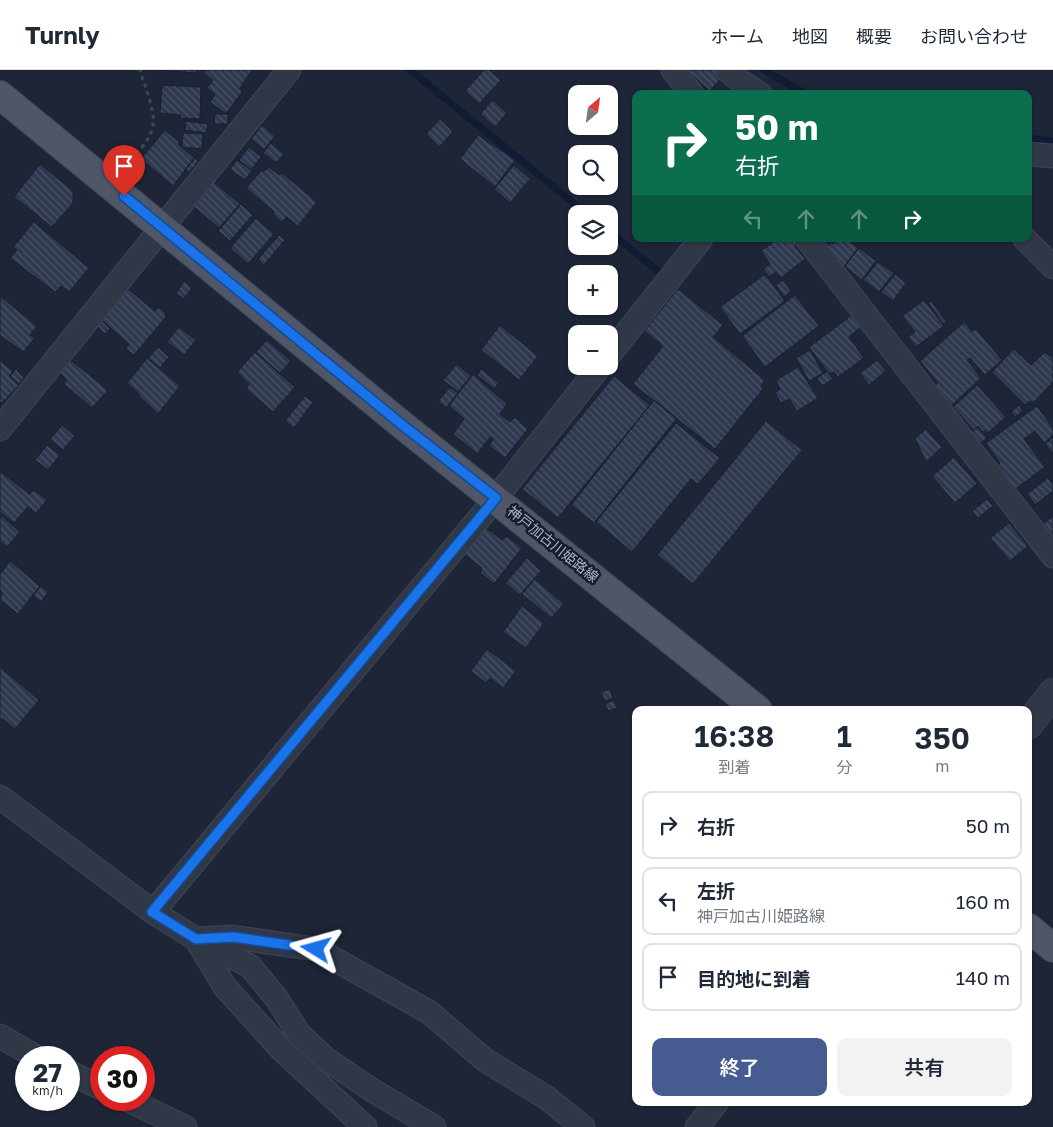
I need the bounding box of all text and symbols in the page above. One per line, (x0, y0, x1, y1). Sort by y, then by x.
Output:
text: Turnly (25, 20, 100, 49)
text: ホーム (711, 25, 764, 47)
text: 地図 (792, 25, 828, 47)
text: 概要 (856, 25, 892, 47)
text: お問い合わせ (920, 25, 1028, 47)
north arrow (568, 85, 618, 135)
map controls (568, 85, 618, 375)
text: 50 m (735, 106, 818, 148)
icon: right (652, 110, 717, 175)
pin (103, 145, 145, 196)
button: search (568, 145, 618, 195)
icon: arrive (110, 152, 138, 180)
text: 右折 (735, 152, 779, 179)
button: layers (568, 205, 618, 255)
icon: left (739, 205, 767, 233)
icon: ahead (792, 205, 820, 233)
icon: ahead (845, 205, 873, 233)
icon: right (898, 205, 926, 233)
button: + (568, 265, 618, 315)
button: − (568, 325, 618, 375)
street label: 神戸加古川姫路線 (504, 502, 602, 585)
text: 16:38 (694, 718, 774, 754)
text: 1 (837, 718, 852, 754)
text: 350 (915, 720, 970, 756)
text: m (935, 756, 949, 776)
text: 到着 (718, 757, 750, 777)
text: 分 (836, 757, 852, 777)
icon: right (654, 811, 682, 839)
text: 50 m (966, 814, 1010, 837)
text: 右折 (697, 815, 735, 838)
text: 左折 (697, 879, 735, 902)
icon: left (654, 887, 682, 915)
text: 160 m (956, 890, 1010, 913)
text: 神戸加古川姫路線 (697, 906, 825, 926)
position arrow (289, 922, 341, 974)
icon: arrive (654, 963, 682, 991)
text: 140 m (956, 966, 1010, 989)
text: 目的地に到着 (697, 967, 811, 990)
button: 終了 (652, 1038, 827, 1096)
button: 共有 (837, 1038, 1012, 1096)
speed limit sign: 30 (90, 1046, 155, 1111)
text: 27 (33, 1057, 62, 1088)
text: km/h (32, 1083, 63, 1098)

